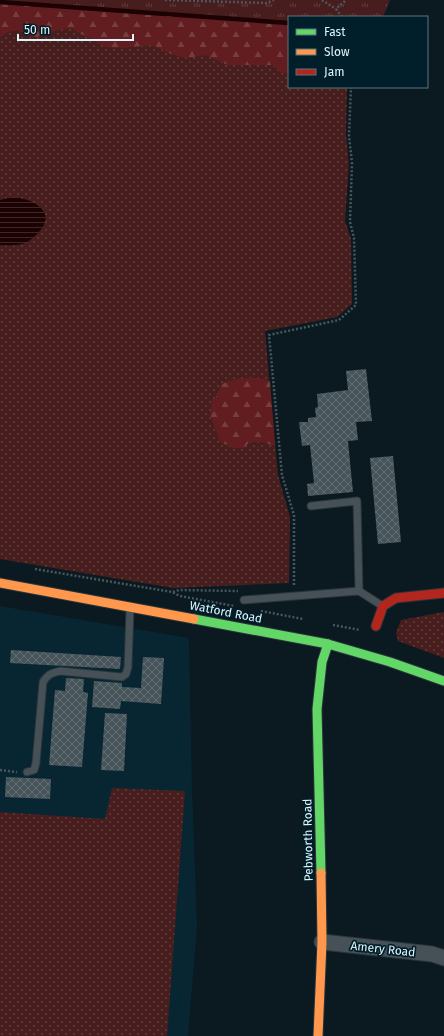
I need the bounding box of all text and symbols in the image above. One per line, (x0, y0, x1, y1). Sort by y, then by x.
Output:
scale bar (18, 16, 133, 42)
legend (288, 16, 428, 88)
text: 50 m (24, 23, 50, 37)
text: Fast (324, 25, 346, 39)
text: Slow (324, 45, 350, 59)
text: Jam (324, 65, 344, 79)
street label: Watford Road (189, 598, 263, 626)
street label: Pebworth Road (300, 799, 316, 881)
street label: Amery Road (350, 939, 416, 959)

